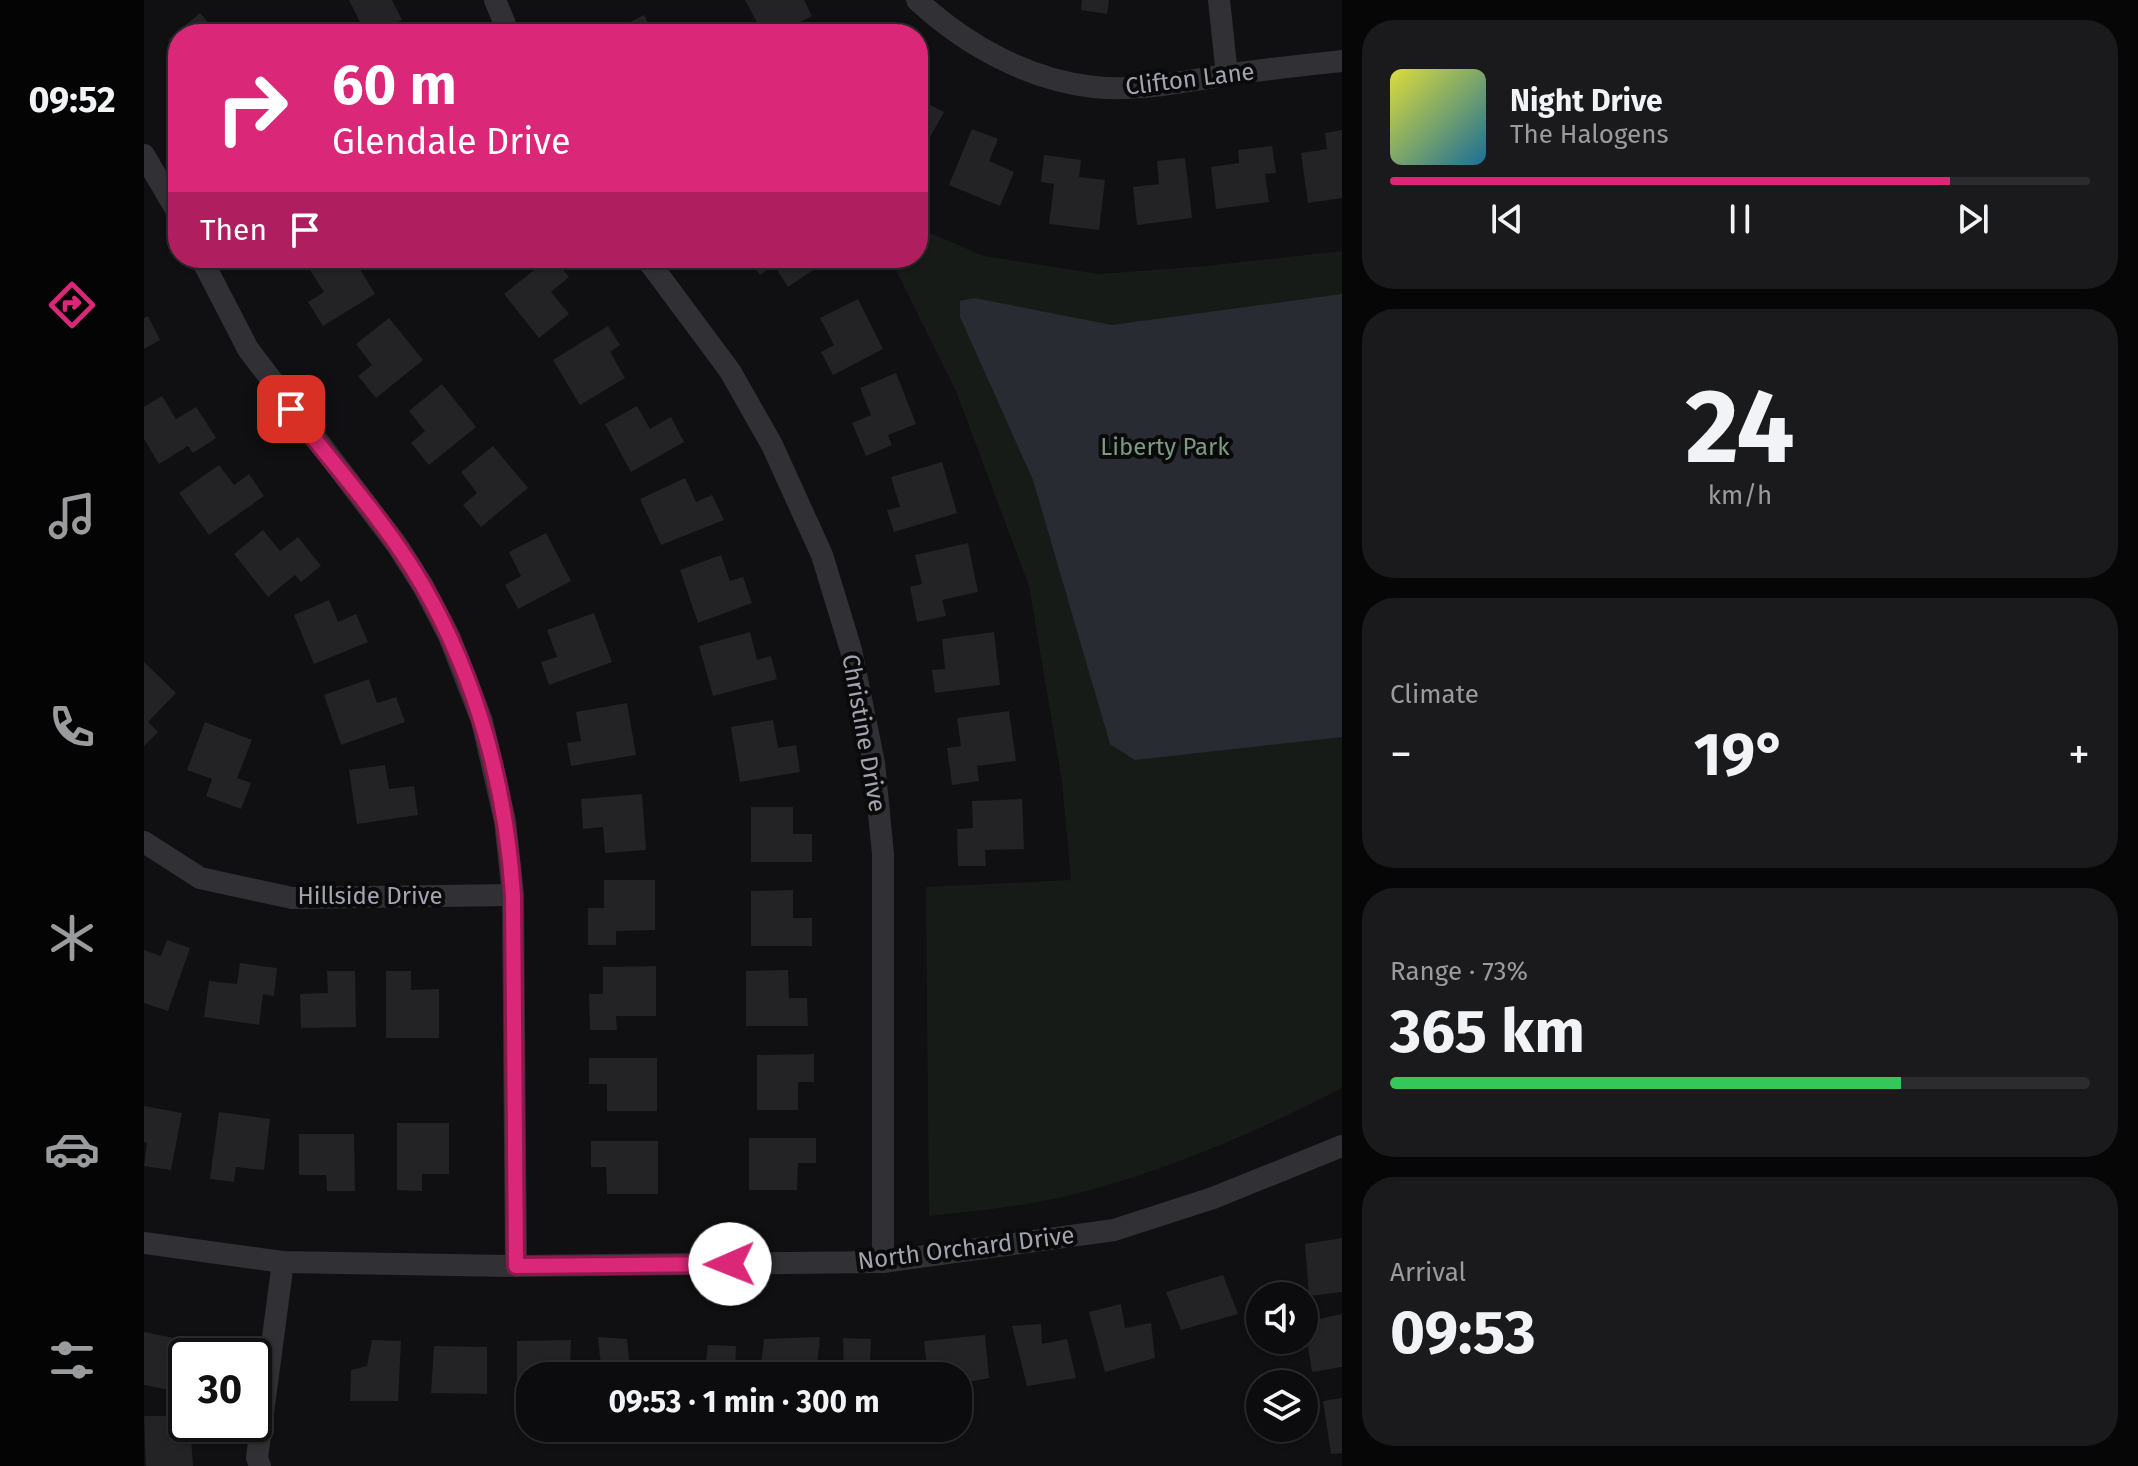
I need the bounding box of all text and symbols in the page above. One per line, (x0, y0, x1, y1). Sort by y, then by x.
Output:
text: 60 m (332, 52, 457, 119)
icon: right (200, 56, 304, 160)
street label: Clifton Lane (1124, 57, 1256, 101)
text: 09:52 (28, 78, 116, 122)
text: Night Drive (1510, 83, 1663, 119)
text: The Halogens (1510, 119, 1669, 150)
text: Glendale Drive (332, 120, 571, 164)
icon: previous (1485, 197, 1529, 241)
icon: pause (1718, 197, 1762, 241)
icon: next (1951, 197, 1995, 241)
icon: arrive (283, 208, 327, 252)
text: Then (200, 212, 267, 248)
icon: directions (44, 277, 100, 333)
text: 24 (1685, 365, 1795, 490)
pin (257, 375, 325, 443)
icon: arrive (269, 387, 313, 431)
park label: Liberty Park (1100, 433, 1230, 461)
text: km/h (1708, 480, 1772, 511)
icon: music (44, 488, 100, 544)
street label: Christine Drive (836, 652, 892, 814)
text: Climate (1390, 679, 1479, 710)
icon: phone (44, 699, 100, 755)
text: 19° (1694, 719, 1786, 791)
text: − (1390, 728, 1412, 781)
text: + (2068, 728, 2090, 781)
street label: Hillside Drive (297, 882, 443, 910)
icon: climate (44, 910, 100, 966)
text: Range · 73% (1390, 956, 1528, 987)
text: 365 km (1390, 996, 1585, 1068)
icon: car (44, 1121, 100, 1177)
street label: North Orchard Drive (856, 1221, 1076, 1275)
position arrow (688, 1222, 772, 1306)
text: Arrival (1390, 1257, 1466, 1288)
map controls (1246, 1282, 1318, 1442)
button: sound (1246, 1282, 1318, 1354)
text: 09:53 (1390, 1297, 1536, 1369)
icon: filters (44, 1332, 100, 1388)
speed limit sign: 30 (168, 1338, 272, 1442)
button: layers (1246, 1370, 1318, 1442)
text: 09:53 · 1 min · 300 m (608, 1384, 880, 1420)

